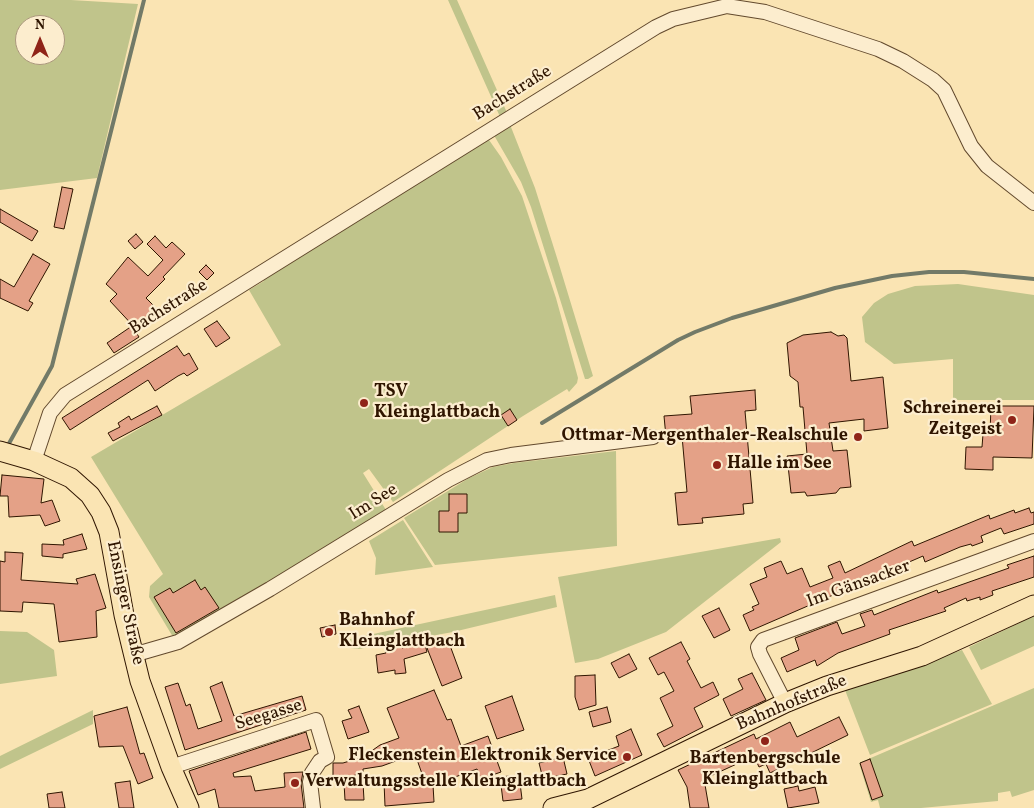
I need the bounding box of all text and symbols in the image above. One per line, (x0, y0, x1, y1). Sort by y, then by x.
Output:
north arrow (15, 15, 65, 65)
text: N (35, 16, 45, 35)
street label: Bachstraße (470, 61, 556, 127)
street label: Bachstraße (126, 275, 212, 341)
place label: TSV Kleinglattbach (374, 382, 500, 424)
marker: TSV Kleinglattbach (358, 397, 370, 409)
place label: Schreinerei Zeitgeist (903, 399, 1002, 442)
marker: Schreinerei Zeitgeist (1006, 414, 1018, 426)
place label: Ottmar-Mergenthaler-Realschule (562, 426, 848, 448)
marker: Ottmar-Mergenthaler-Realschule (852, 431, 864, 443)
place label: Halle im See (727, 454, 832, 476)
marker: Halle im See (711, 459, 723, 471)
street label: Im See (346, 480, 402, 526)
street label: Ensinger Straße (100, 539, 148, 667)
street label: Im Gänsacker (804, 556, 914, 614)
place label: Bahnhof Kleinglattbach (339, 611, 465, 654)
marker: Bahnhof Kleinglattbach (323, 626, 335, 638)
street label: Bahnhofstraße (733, 671, 851, 737)
street label: Seegasse (233, 696, 305, 736)
marker: Bartenbergschule Kleinglattbach (759, 735, 771, 747)
place label: Fleckenstein Elektronik Service (348, 746, 617, 768)
place label: Bartenbergschule Kleinglattbach (690, 749, 840, 792)
marker: Fleckenstein Elektronik Service (621, 751, 633, 763)
place label: Verwaltungsstelle Kleinglattbach (305, 772, 586, 794)
marker: Verwaltungsstelle Kleinglattbach (289, 777, 301, 789)

